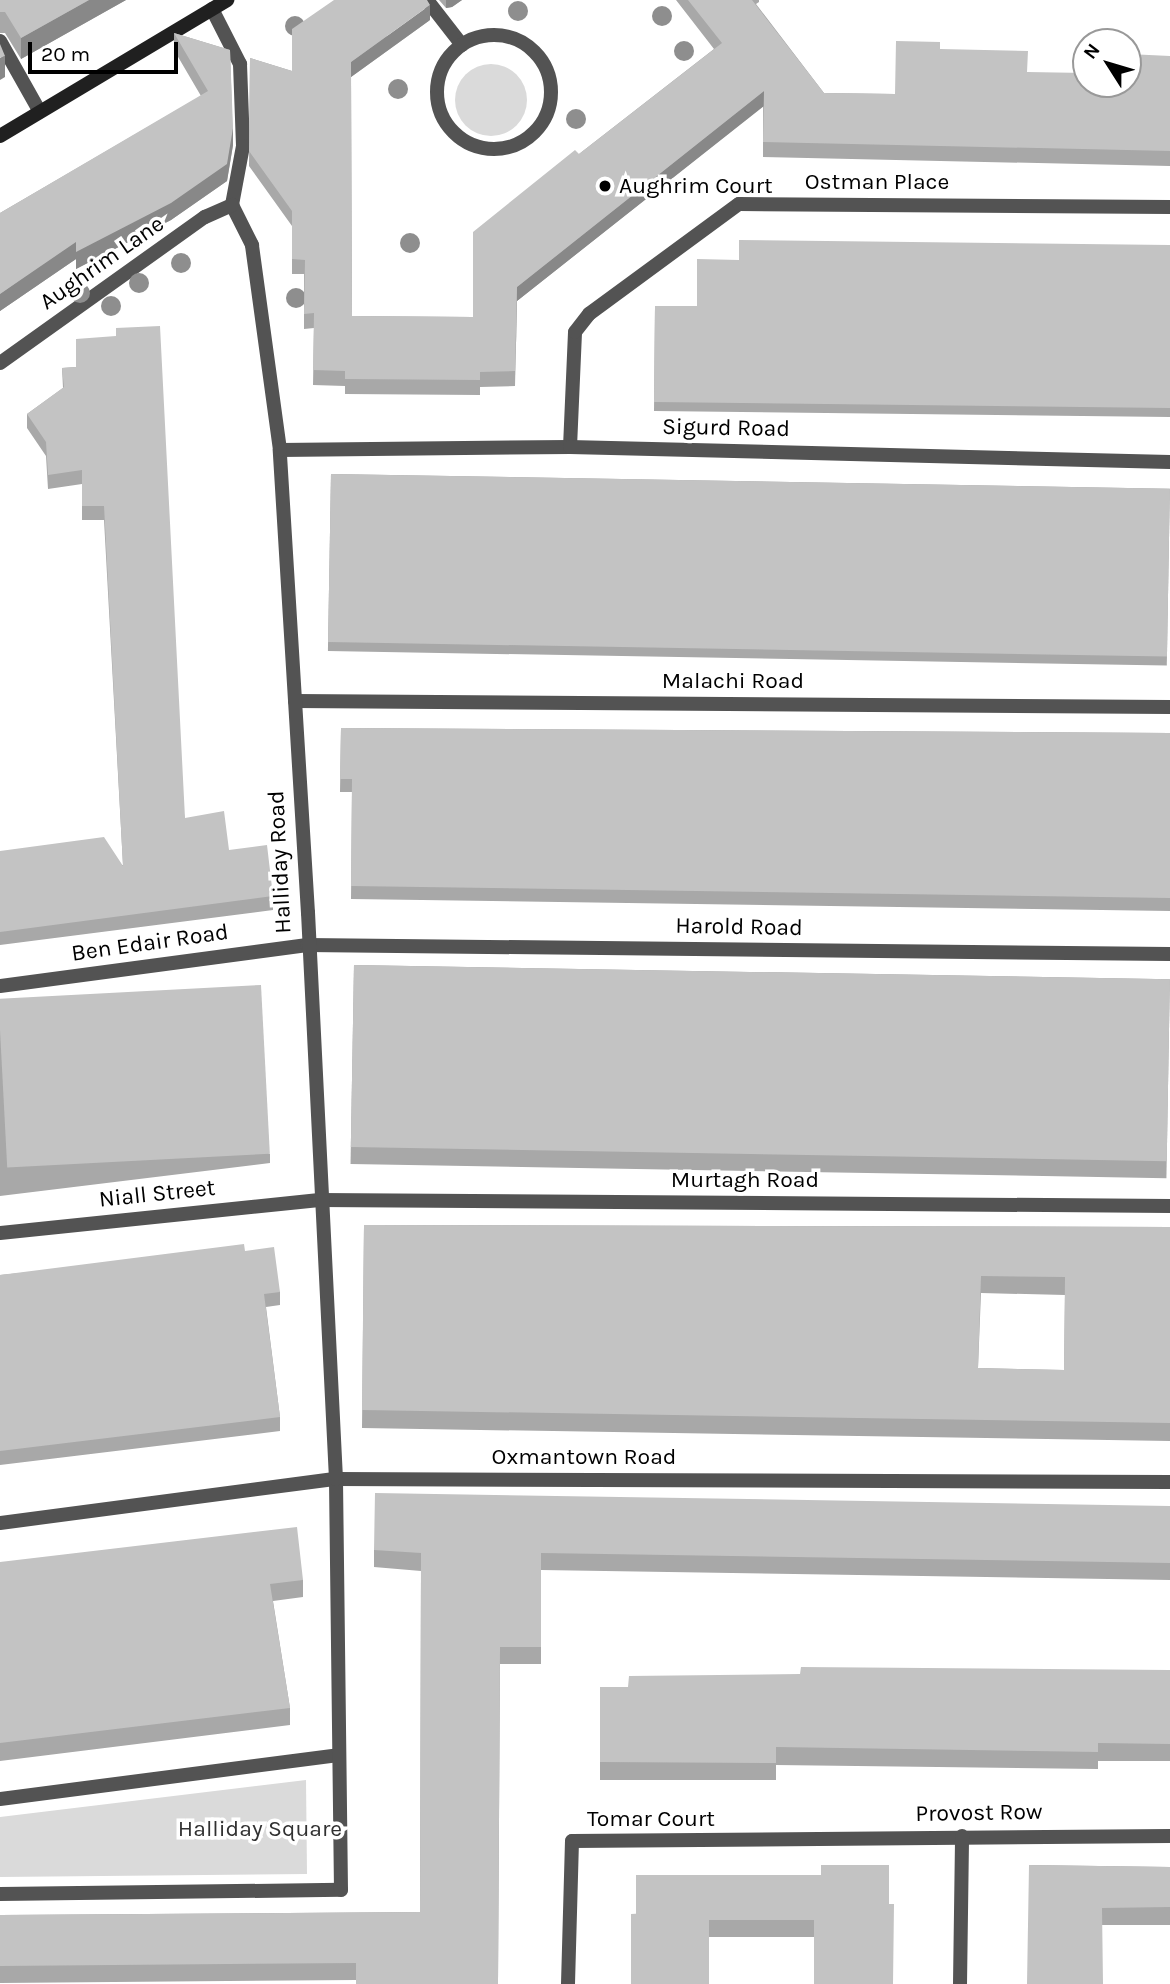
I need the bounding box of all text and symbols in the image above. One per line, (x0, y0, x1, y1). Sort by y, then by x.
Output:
scale bar (32, 28, 182, 72)
north arrow (1072, 28, 1142, 98)
text: N (1079, 40, 1105, 64)
text: 20 m (41, 42, 90, 66)
street label: Ostman Place (805, 168, 949, 196)
place label: Aughrim Court (619, 172, 773, 200)
marker: Aughrim Court (597, 178, 613, 194)
street label: Aughrim Lane (35, 210, 169, 316)
street label: Sigurd Road (662, 413, 790, 443)
street label: Malachi Road (662, 667, 804, 695)
street label: Halliday Road (262, 790, 298, 934)
street label: Harold Road (675, 912, 803, 942)
street label: Ben Edair Road (70, 918, 230, 968)
street label: Murtagh Road (671, 1166, 819, 1194)
street label: Niall Street (98, 1174, 216, 1214)
street label: Oxmantown Road (492, 1443, 676, 1471)
street label: Provost Row (915, 1798, 1043, 1828)
street label: Tomar Court (587, 1805, 715, 1833)
park label: Halliday Square (178, 1815, 342, 1843)

